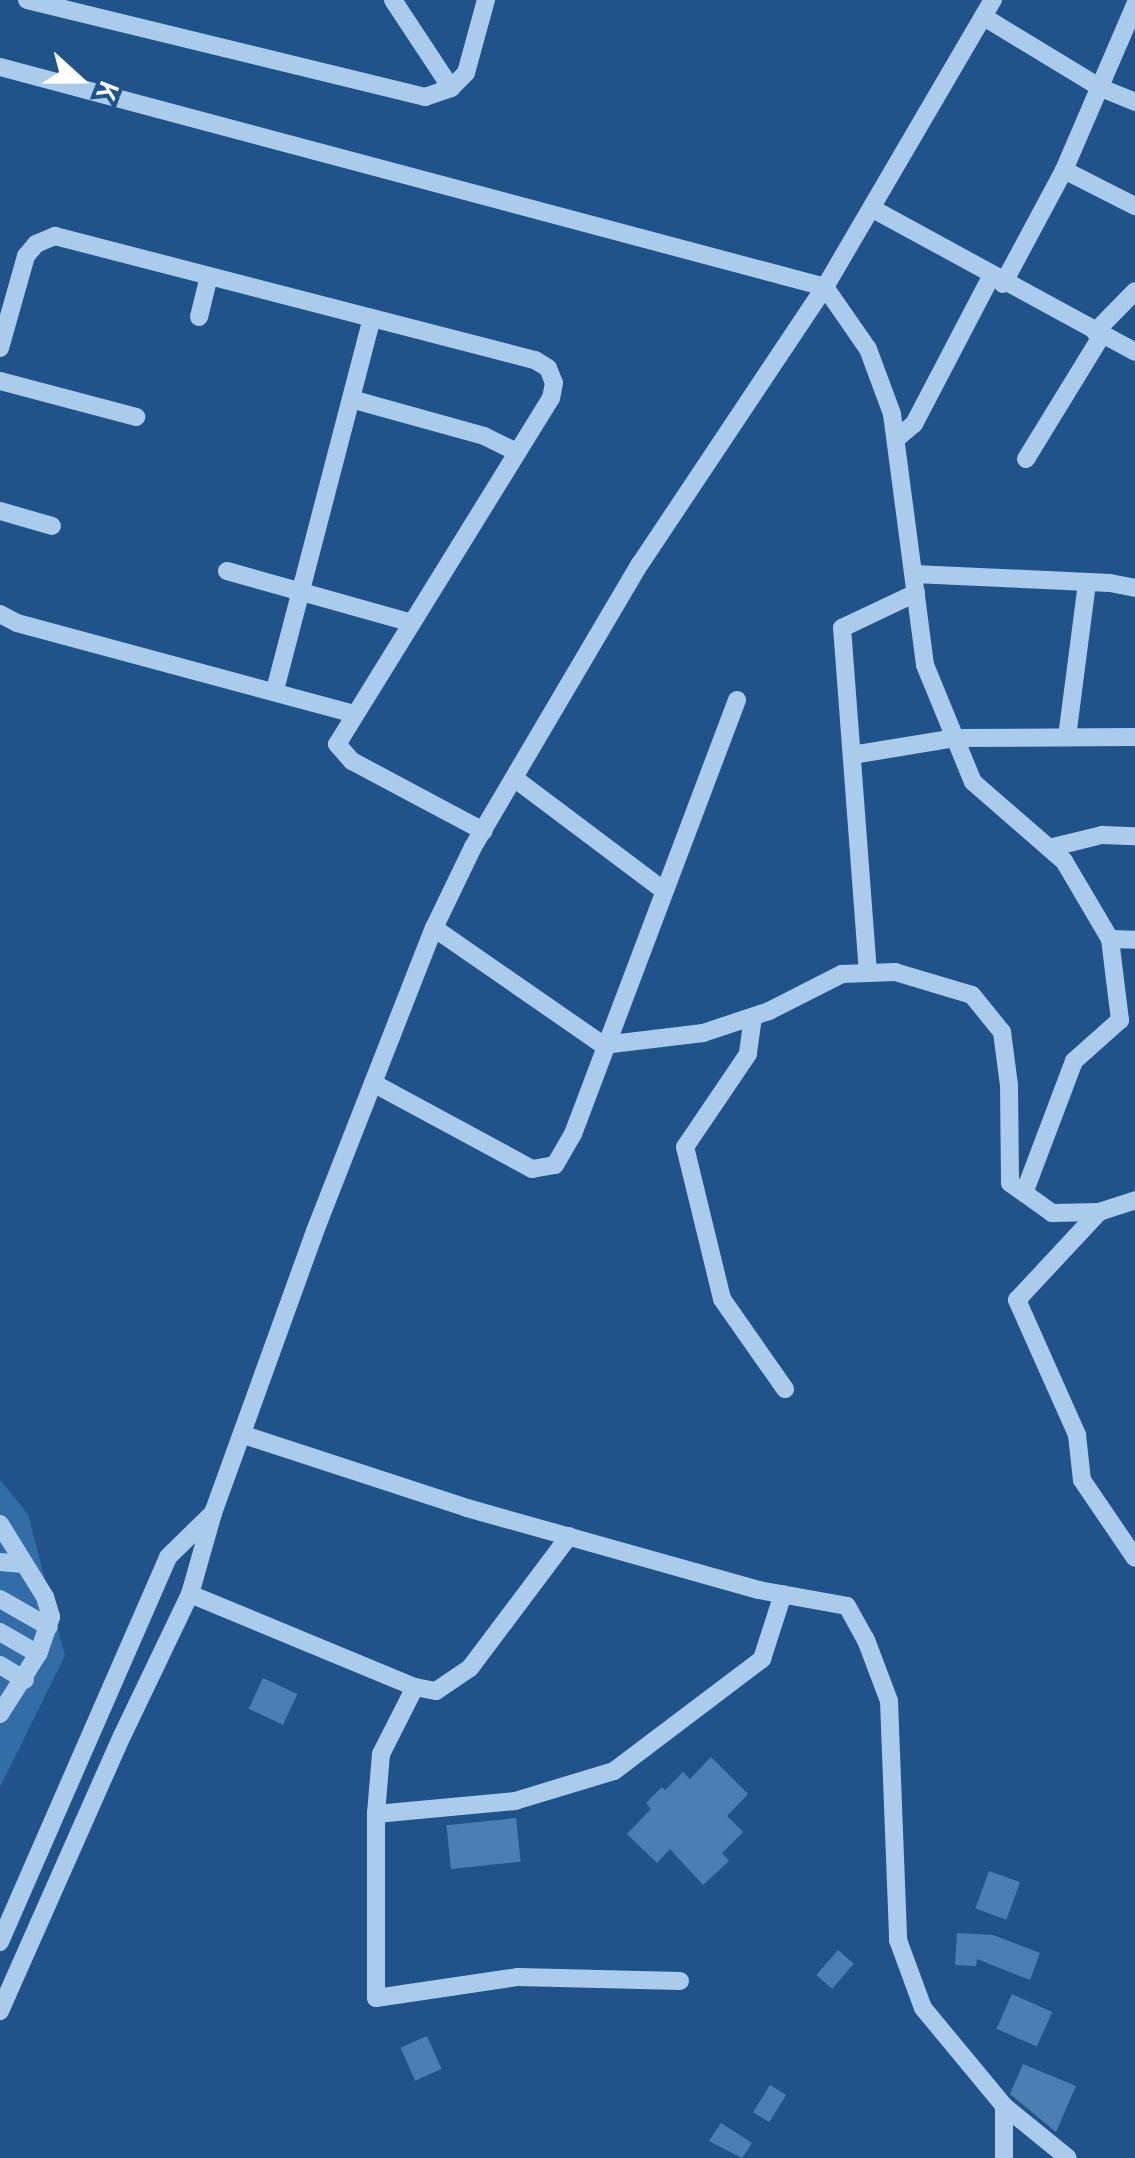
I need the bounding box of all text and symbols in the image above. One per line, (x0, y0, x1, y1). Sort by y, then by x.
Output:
north arrow (30, 30, 130, 130)
text: K (87, 76, 129, 105)

